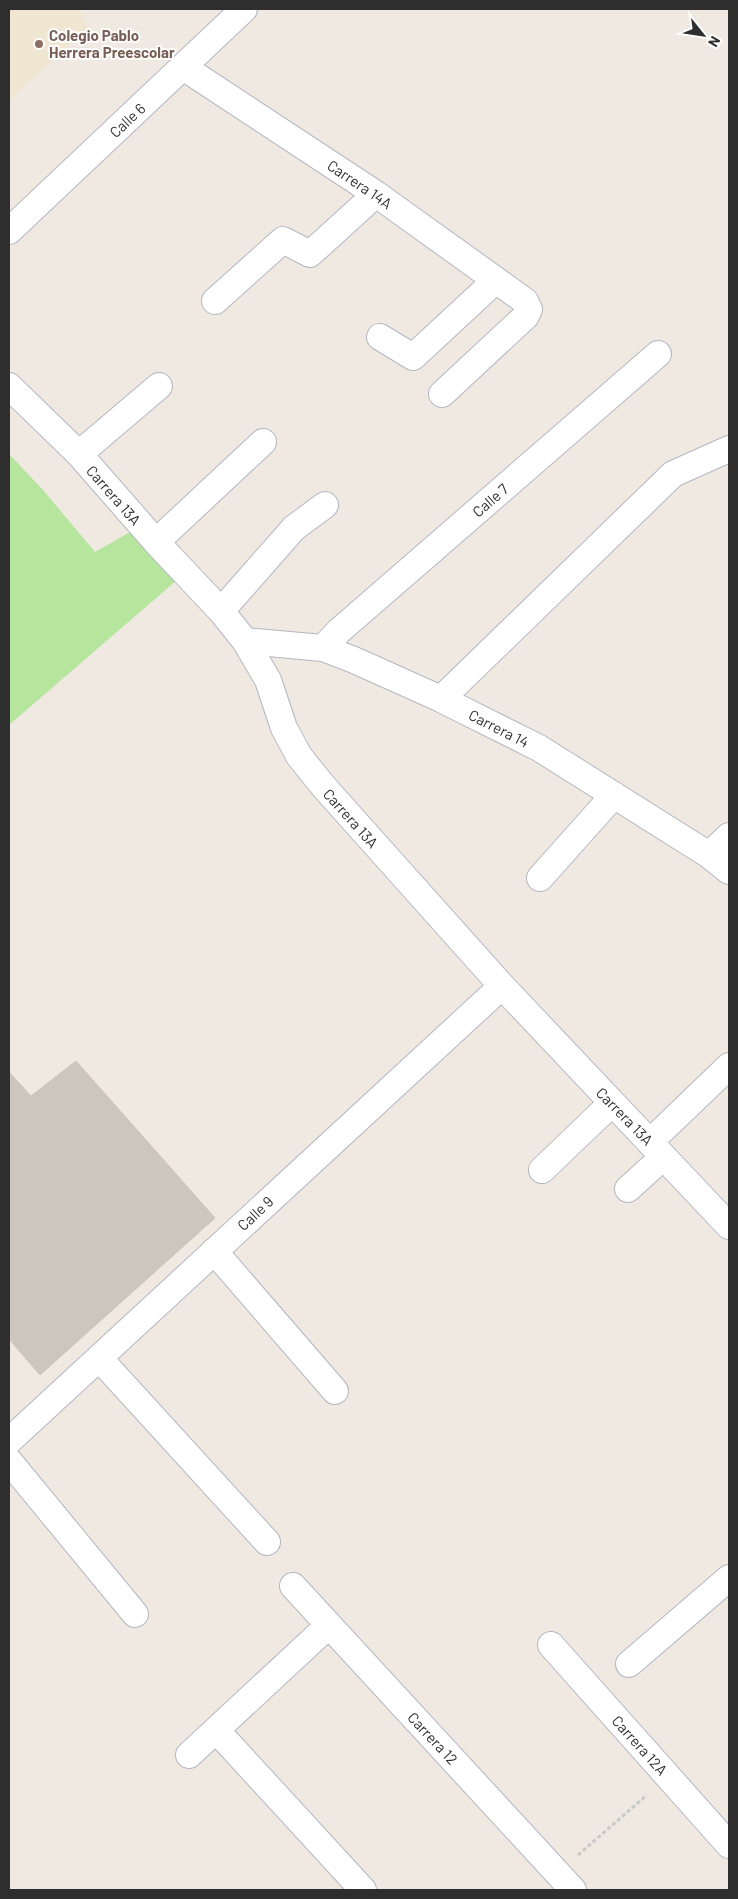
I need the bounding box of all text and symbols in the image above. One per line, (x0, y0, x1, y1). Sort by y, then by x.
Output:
north arrow (678, 10, 728, 60)
place label: Colegio Pablo Herrera Preescolar (49, 26, 175, 61)
text: N (705, 33, 724, 50)
marker: Colegio Pablo Herrera Preescolar (33, 38, 45, 50)
street label: Calle 6 (105, 99, 149, 141)
street label: Carrera 14A (324, 156, 396, 212)
street label: Carrera 13A (83, 461, 145, 529)
street label: Calle 7 (468, 480, 512, 520)
street label: Carrera 14 (466, 705, 532, 751)
street label: Carrera 13A (320, 785, 382, 851)
street label: Carrera 13A (593, 1083, 657, 1149)
street label: Calle 9 (233, 1192, 277, 1234)
street label: Carrera 12 (404, 1708, 462, 1768)
street label: Carrera 12A (609, 1711, 671, 1779)

